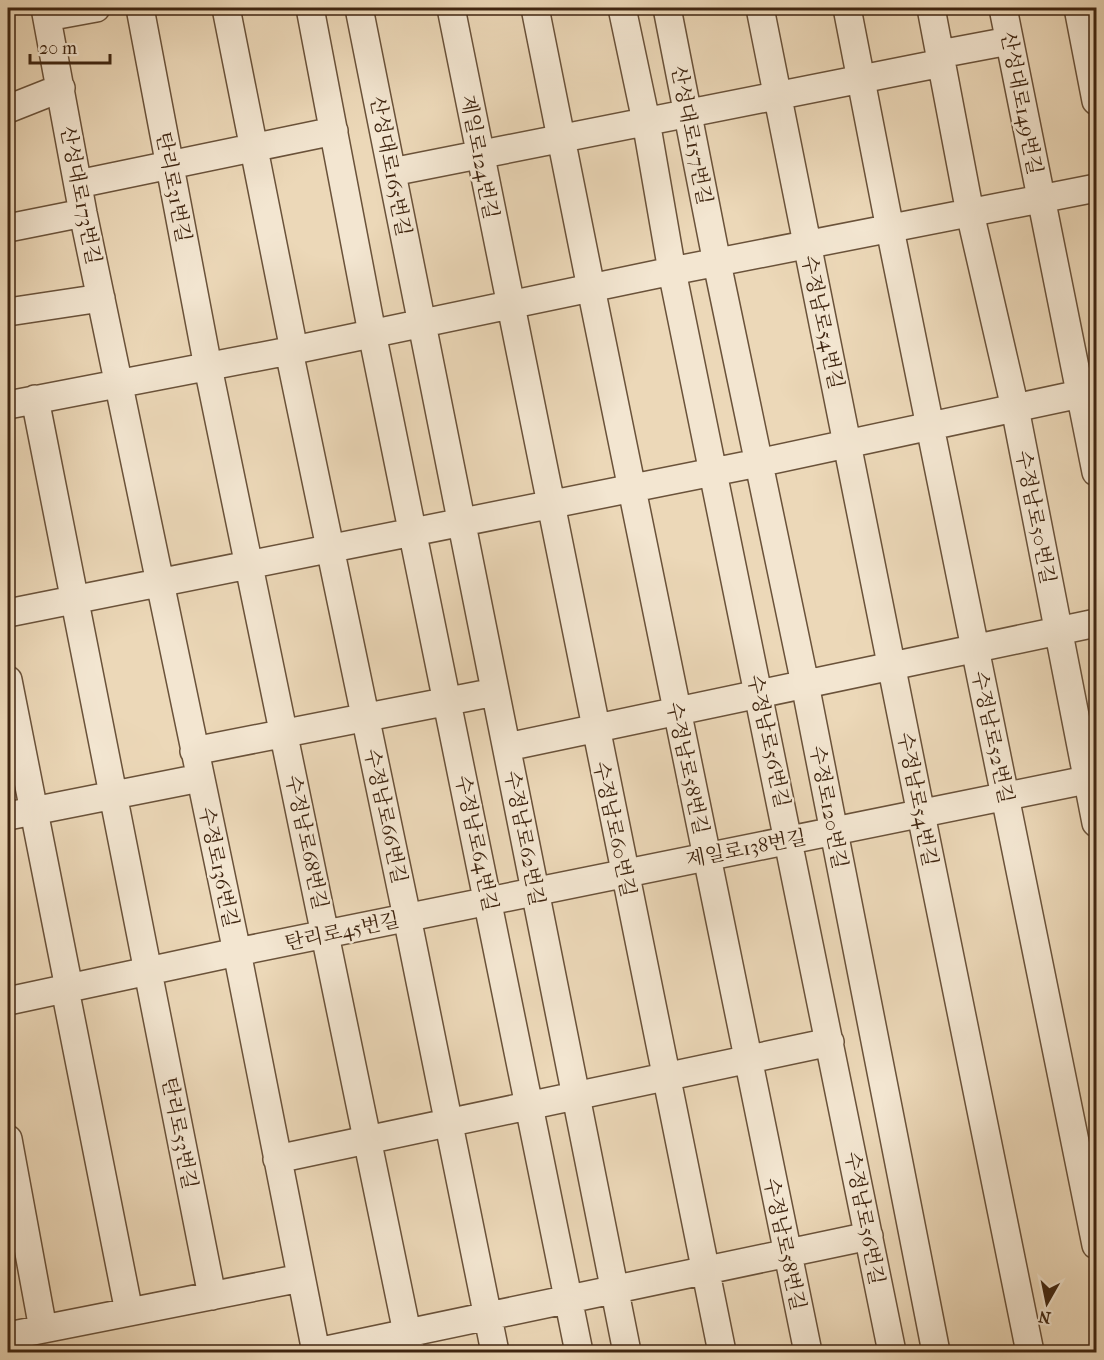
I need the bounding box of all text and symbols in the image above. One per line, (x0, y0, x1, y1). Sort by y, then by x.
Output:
scale bar (30, 27, 110, 65)
street label: 산성대로149번길 (996, 30, 1047, 177)
text: 20 m (39, 38, 77, 59)
street label: 산성대로157번길 (667, 64, 716, 207)
street label: 제일로124번길 (456, 93, 503, 221)
street label: 산성대로165번길 (366, 94, 415, 238)
street label: 산성대로173번길 (56, 124, 105, 266)
street label: 탄리로31번길 (152, 130, 195, 244)
street label: 수정남로54번길 (797, 253, 848, 391)
street label: 수정남로50번길 (1011, 448, 1060, 586)
street label: 수정남로52번길 (967, 669, 1018, 805)
street label: 수정남로56번길 (743, 672, 794, 810)
street label: 수정남로58번길 (662, 700, 713, 836)
street label: 수정남로54번길 (893, 730, 942, 868)
street label: 수정로120번길 (805, 744, 852, 871)
street label: 수정남로66번길 (360, 746, 411, 886)
street label: 수정남로60번길 (589, 759, 640, 899)
street label: 수정남로62번길 (500, 769, 549, 908)
street label: 수정남로68번길 (281, 773, 332, 911)
street label: 수정남로64번길 (451, 773, 502, 913)
street label: 수정로136번길 (194, 805, 243, 930)
street label: 제일로138번길 (684, 826, 808, 871)
street label: 탄리로45번길 (283, 908, 401, 955)
street label: 탄리로53번길 (157, 1075, 202, 1191)
street label: 수정남로56번길 (840, 1149, 889, 1287)
street label: 수정남로58번길 (759, 1176, 810, 1312)
north arrow (1017, 1273, 1077, 1333)
text: N (1036, 1307, 1052, 1328)

